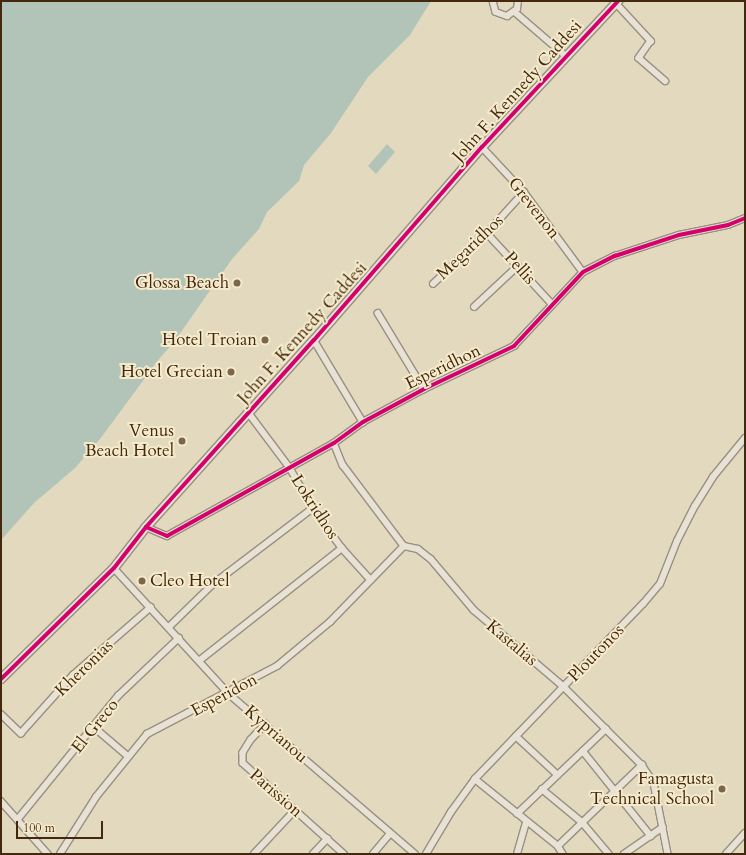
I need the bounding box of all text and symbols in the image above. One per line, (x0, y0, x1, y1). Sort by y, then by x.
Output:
street label: John F. Kennedy Caddesi (448, 16, 586, 166)
street label: Grevenon (504, 173, 564, 243)
street label: Megaridhos (432, 210, 508, 284)
street label: Pellis (500, 247, 540, 289)
street label: John F. Kennedy Caddesi (233, 258, 371, 408)
place label: Glossa Beach (135, 273, 229, 293)
marker: Glossa Beach (232, 278, 242, 288)
place label: Hotel Troian (162, 330, 257, 350)
marker: Hotel Troian (260, 335, 270, 345)
street label: Esperidhon (402, 340, 484, 394)
place label: Hotel Grecian (121, 362, 223, 382)
marker: Hotel Grecian (226, 367, 236, 377)
place label: Venus Beach Hotel (85, 421, 174, 461)
marker: Venus Beach Hotel (177, 436, 187, 446)
street label: Lokridhos (287, 471, 343, 543)
place label: Cleo Hotel (150, 571, 230, 591)
marker: Cleo Hotel (137, 576, 147, 586)
street label: Kastalias (482, 616, 542, 670)
street label: Ploutonos (564, 620, 628, 686)
street label: Kheronias (51, 635, 117, 701)
street label: Esperidon (188, 669, 260, 721)
street label: El Greco (67, 695, 123, 757)
street label: Kyprianou (240, 701, 312, 767)
street label: Parission (245, 765, 307, 821)
place label: Famagusta Technical School (590, 769, 714, 809)
marker: Famagusta Technical School (717, 784, 727, 794)
scale bar (18, 813, 105, 839)
text: 100 m (23, 820, 55, 836)

